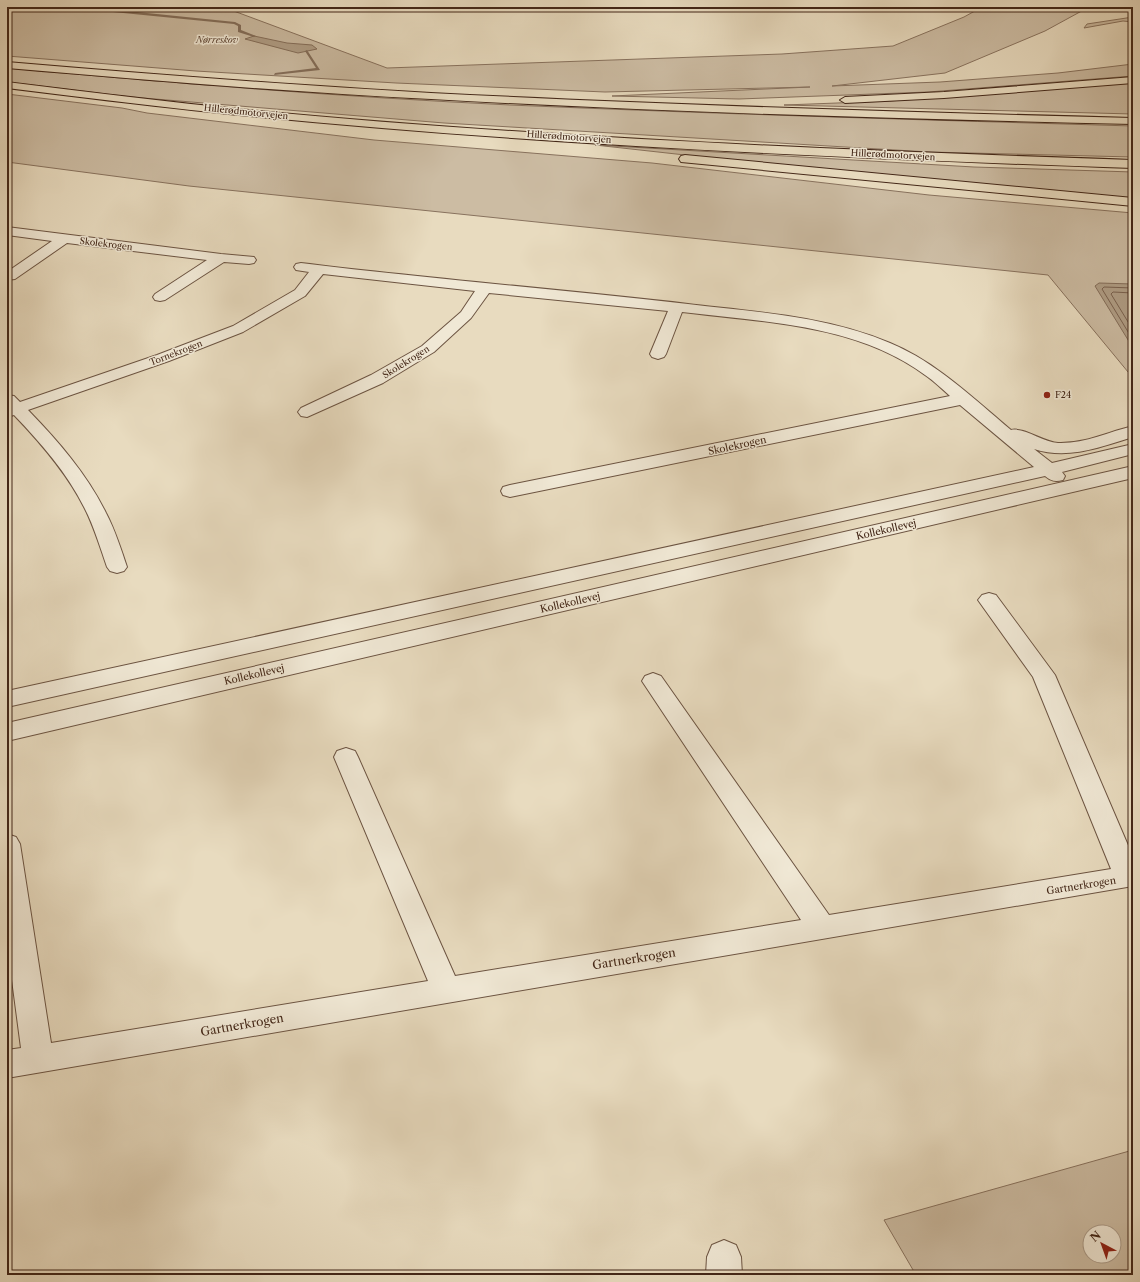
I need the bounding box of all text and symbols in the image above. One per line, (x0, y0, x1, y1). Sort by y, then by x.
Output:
park label: Nørreskov (195, 34, 239, 45)
street label: Hillerødmotorvejen (203, 102, 289, 121)
street label: Hillerødmotorvejen (526, 128, 612, 145)
street label: Hillerødmotorvejen (850, 147, 936, 162)
street label: Skolekrogen (79, 235, 134, 252)
street label: Tornekrogen (148, 337, 204, 368)
street label: Skolekrogen (380, 343, 432, 380)
place label: F24 (1055, 389, 1071, 400)
marker: F24 (1042, 390, 1052, 400)
street label: Skolekrogen (707, 433, 768, 458)
street label: Kollekollevej (855, 516, 918, 543)
street label: Kollekollevej (539, 589, 602, 616)
street label: Kollekollevej (223, 661, 286, 688)
street label: Gartnerkrogen (1045, 873, 1118, 897)
street label: Gartnerkrogen (591, 944, 677, 973)
street label: Gartnerkrogen (199, 1010, 285, 1039)
north arrow (1082, 1224, 1122, 1264)
text: N (1087, 1228, 1104, 1245)

